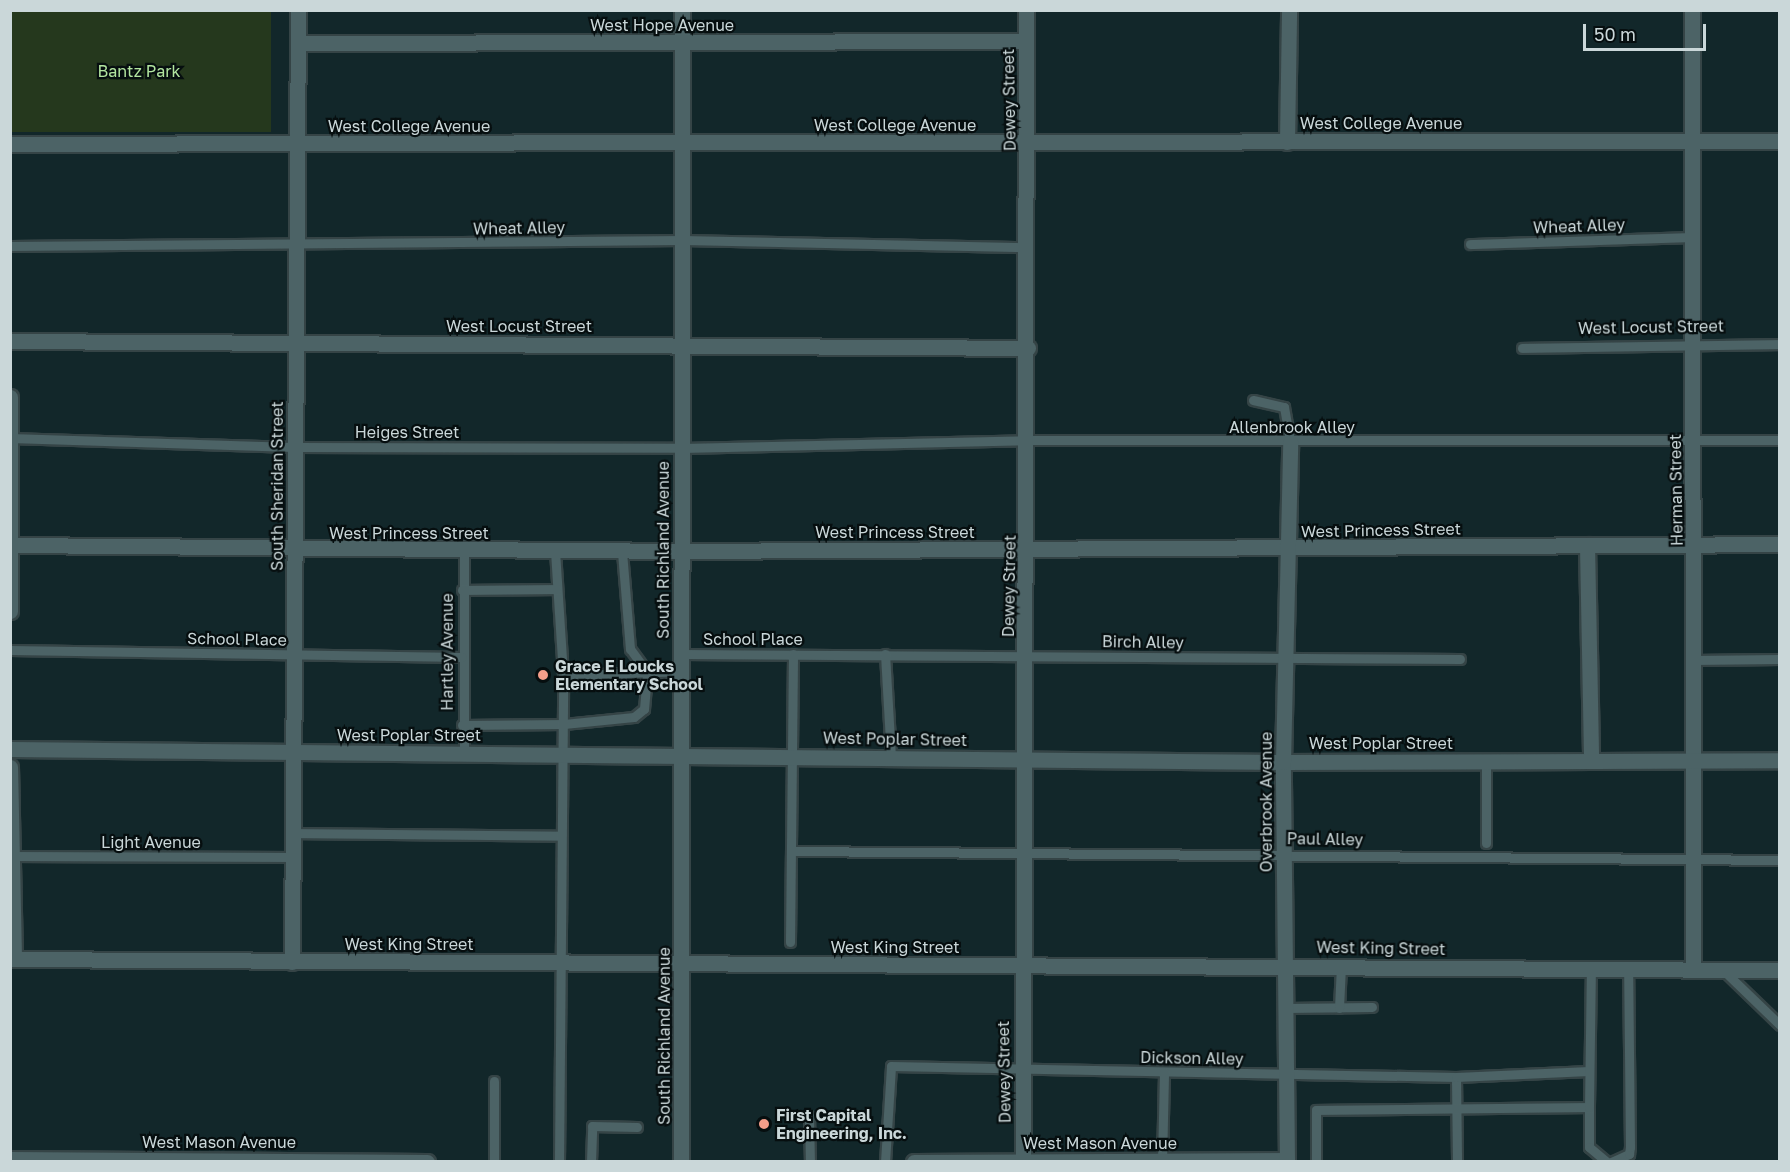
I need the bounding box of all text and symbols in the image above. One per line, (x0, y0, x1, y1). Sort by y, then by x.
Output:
scale bar (1586, 12, 1709, 50)
street label: West Hope Avenue (590, 15, 734, 35)
text: 50 m (1594, 23, 1636, 45)
street label: Dewey Street (999, 49, 1019, 151)
park label: Bantz Park (98, 61, 180, 81)
street label: West College Avenue (1300, 113, 1462, 133)
street label: West College Avenue (814, 115, 976, 135)
street label: West College Avenue (328, 116, 490, 136)
street label: Wheat Alley (1533, 215, 1625, 237)
street label: Wheat Alley (473, 218, 565, 238)
street label: West Locust Street (446, 316, 592, 336)
street label: West Locust Street (1578, 316, 1724, 338)
street label: South Sheridan Street (267, 401, 287, 571)
street label: Allenbrook Alley (1229, 417, 1355, 437)
street label: Heiges Street (355, 422, 459, 442)
street label: Herman Street (1665, 434, 1687, 546)
street label: South Richland Avenue (653, 461, 673, 639)
street label: West Princess Street (1301, 519, 1461, 541)
street label: West Princess Street (815, 522, 975, 542)
street label: West Princess Street (329, 523, 489, 543)
street label: Dewey Street (999, 535, 1019, 637)
street label: Hartley Avenue (437, 593, 457, 711)
street label: School Place (187, 629, 287, 649)
street label: School Place (703, 629, 803, 649)
street label: Birch Alley (1102, 632, 1184, 652)
place label: Grace E Loucks Elementary School (555, 656, 703, 694)
marker: Grace E Loucks Elementary School (536, 668, 550, 682)
street label: West Poplar Street (337, 725, 481, 745)
street label: West Poplar Street (823, 728, 967, 750)
street label: Overbrook Avenue (1256, 732, 1276, 872)
street label: West Poplar Street (1309, 733, 1453, 753)
street label: Paul Alley (1287, 829, 1363, 849)
street label: Light Avenue (101, 832, 201, 852)
street label: West King Street (344, 934, 474, 954)
street label: West King Street (830, 937, 960, 957)
street label: West King Street (1316, 937, 1446, 959)
street label: South Richland Avenue (654, 947, 674, 1125)
street label: Dewey Street (994, 1021, 1014, 1123)
street label: Dickson Alley (1140, 1047, 1244, 1069)
place label: First Capital Engineering, Inc. (776, 1105, 907, 1143)
marker: First Capital Engineering, Inc. (757, 1117, 771, 1131)
street label: West Mason Avenue (142, 1132, 296, 1152)
street label: West Mason Avenue (1023, 1133, 1177, 1153)

